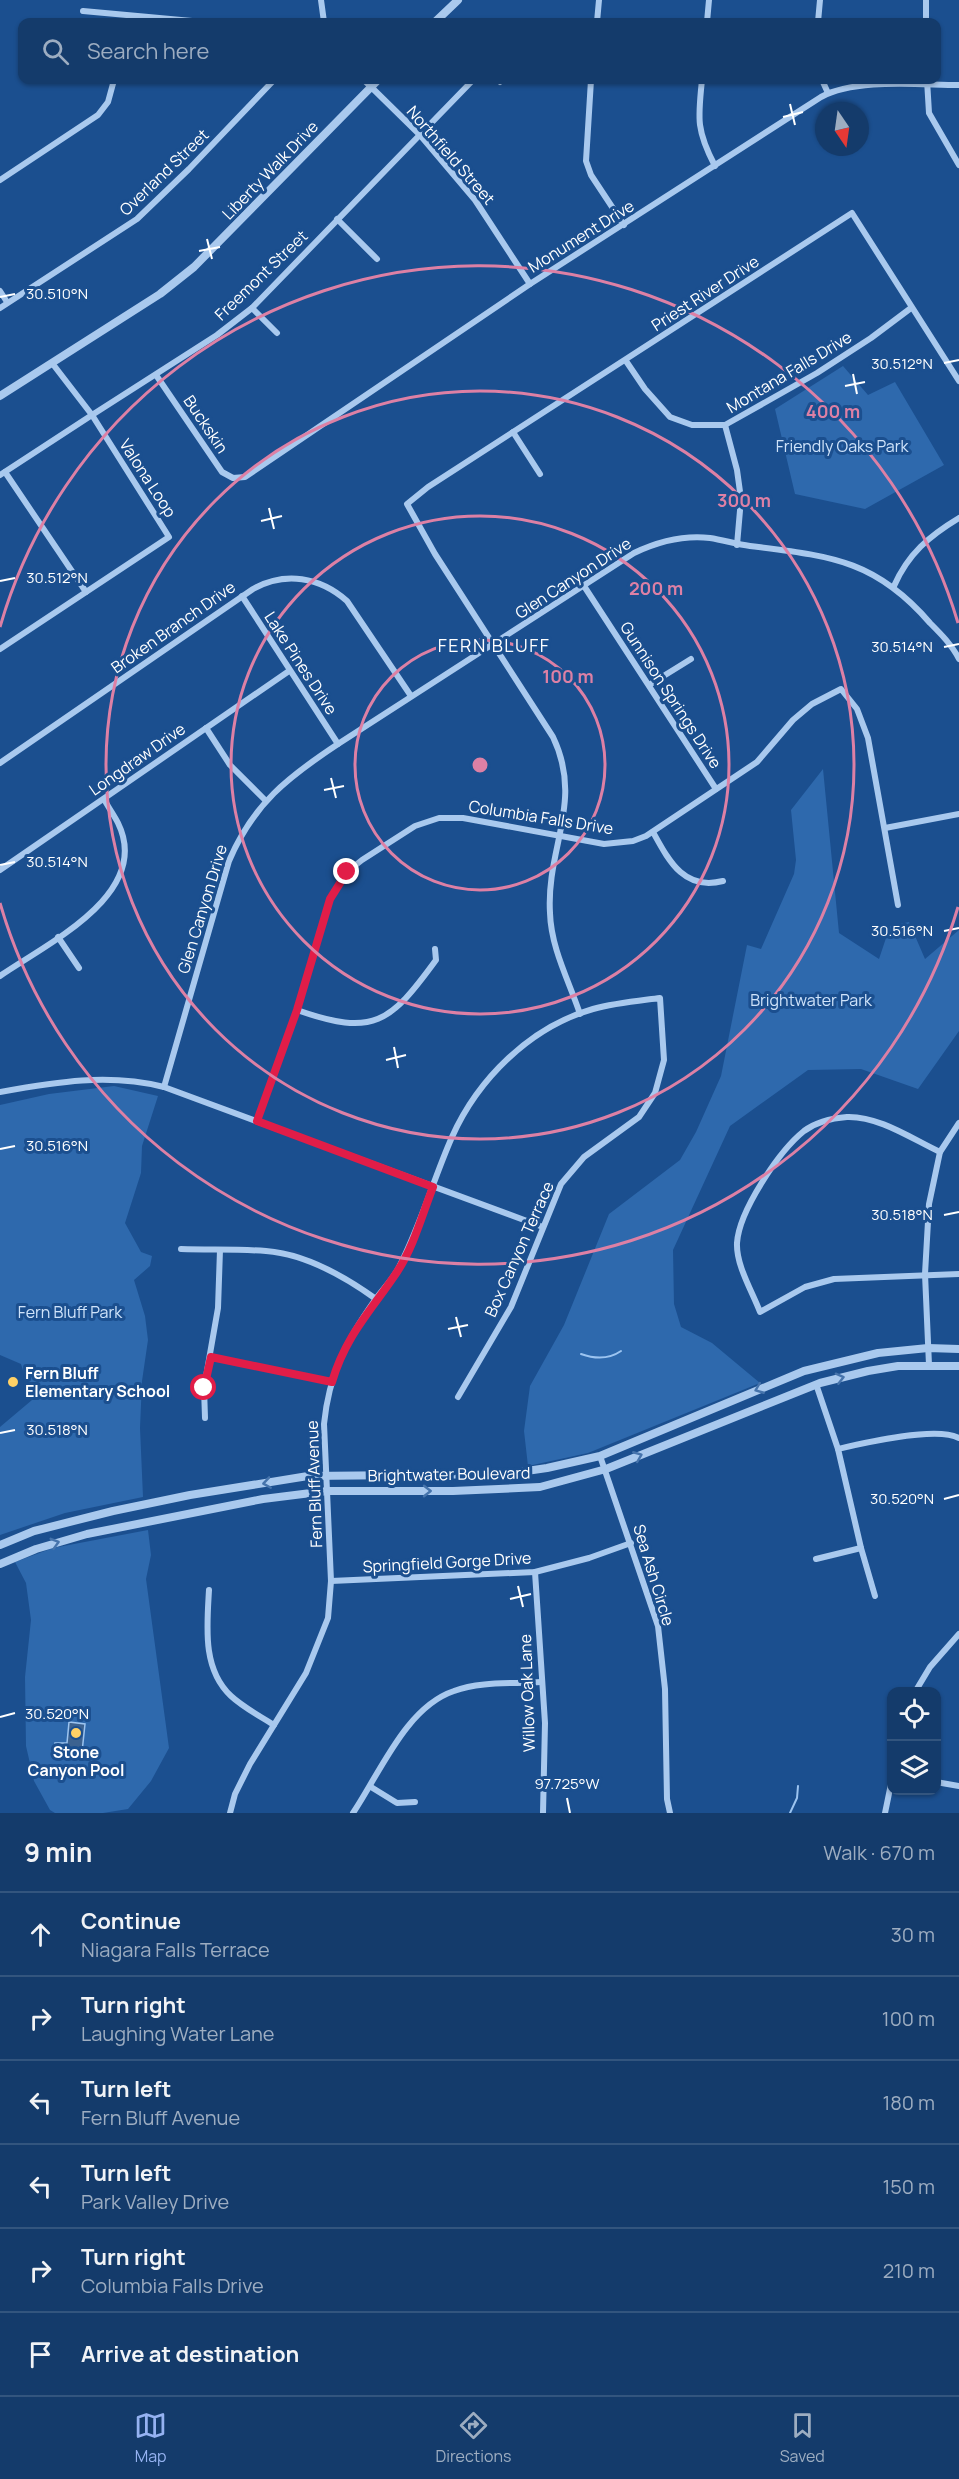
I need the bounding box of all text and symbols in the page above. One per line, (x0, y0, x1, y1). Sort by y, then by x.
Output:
search box (18, 18, 941, 84)
icon: search (39, 35, 72, 68)
text: Search here (87, 36, 209, 66)
street label: Northfield Street (402, 101, 500, 209)
north arrow (815, 102, 869, 156)
street label: Liberty Walk Drive (217, 116, 323, 224)
street label: Overland Street (115, 124, 213, 220)
street label: Monument Drive (524, 195, 638, 277)
street label: Freemont Street (210, 225, 312, 325)
street label: Priest River Drive (647, 250, 763, 336)
text: 30.510°N (26, 283, 88, 304)
street label: Montana Falls Drive (722, 326, 856, 418)
text: 30.512°N (871, 353, 933, 374)
street label: Buckskin (179, 391, 233, 457)
text: 400 m (806, 399, 860, 423)
street label: Valona Loop (114, 435, 182, 521)
park label: Friendly Oaks Park (776, 435, 909, 457)
text: 300 m (717, 488, 771, 512)
street label: Glen Canyon Drive (511, 532, 635, 624)
text: 30.512°N (26, 567, 88, 588)
street label: Broken Branch Drive (106, 576, 240, 678)
text: 200 m (629, 576, 683, 600)
street label: Lake Pines Drive (259, 607, 343, 719)
street label: Gunnison Springs Drive (615, 617, 727, 773)
district label: FERN BLUFF (438, 633, 550, 657)
text: 30.514°N (871, 636, 933, 657)
text: 100 m (542, 664, 594, 688)
street label: Longdraw Drive (84, 718, 190, 800)
centre of rings (470, 755, 490, 775)
street label: Columbia Falls Drive (467, 795, 615, 839)
street label: Glen Canyon Drive (172, 842, 232, 976)
text: 30.514°N (26, 851, 88, 872)
route end (333, 858, 359, 884)
text: 30.516°N (871, 920, 933, 941)
park label: Brightwater Park (750, 989, 873, 1011)
text: 30.516°N (26, 1135, 88, 1156)
street label: Box Canyon Terrace (479, 1178, 559, 1320)
text: 30.518°N (871, 1204, 933, 1225)
park label: Fern Bluff Park (18, 1301, 123, 1323)
place label: Fern Bluff Elementary School (25, 1362, 170, 1402)
one-way arrow (834, 1372, 844, 1385)
route start (190, 1374, 216, 1400)
marker: Fern Bluff Elementary School (6, 1375, 20, 1389)
one-way arrow (755, 1382, 766, 1394)
text: 30.518°N (26, 1419, 88, 1440)
street label: Fern Bluff Avenue (301, 1420, 327, 1548)
one-way arrow (633, 1450, 643, 1463)
street label: Brightwater Boulevard (367, 1462, 531, 1486)
one-way arrow (263, 1476, 272, 1488)
one-way arrow (423, 1485, 432, 1497)
text: 30.520°N (870, 1488, 934, 1509)
street label: Sea Ash Circle (628, 1522, 680, 1628)
one-way arrow (49, 1538, 60, 1550)
street label: Springfield Gorge Drive (362, 1547, 532, 1577)
street label: Willow Oak Lane (514, 1634, 540, 1752)
map controls (887, 1687, 941, 1795)
button: locate (887, 1687, 941, 1741)
text: 30.520°N (25, 1703, 89, 1724)
marker: Stone Canyon Pool (69, 1726, 83, 1740)
place label: Stone Canyon Pool (28, 1741, 124, 1781)
button: layers (887, 1741, 941, 1795)
text: 97.725°W (535, 1773, 599, 1794)
text: 9 min (24, 1834, 92, 1870)
text: Walk · 670 m (823, 1839, 935, 1866)
text: Continue (81, 1906, 181, 1936)
icon: ahead (24, 1918, 57, 1951)
text: 30 m (891, 1921, 935, 1948)
text: Niagara Falls Terrace (81, 1936, 270, 1963)
text: Turn right (81, 1990, 186, 2020)
icon: right (24, 2002, 57, 2035)
text: 100 m (882, 2005, 935, 2032)
text: Laughing Water Lane (81, 2020, 275, 2047)
text: Turn left (81, 2074, 171, 2104)
icon: left (24, 2086, 57, 2119)
text: 180 m (882, 2089, 935, 2116)
text: Fern Bluff Avenue (81, 2104, 240, 2131)
text: Turn left (81, 2158, 171, 2188)
icon: left (24, 2170, 57, 2203)
text: 150 m (882, 2173, 935, 2200)
text: Park Valley Drive (81, 2188, 229, 2215)
text: Turn right (81, 2242, 186, 2272)
icon: right (24, 2254, 57, 2287)
text: 210 m (883, 2257, 935, 2284)
text: Columbia Falls Drive (81, 2272, 264, 2299)
icon: arrive (24, 2338, 57, 2371)
text: Arrive at destination (81, 2339, 299, 2369)
tab: Map (134, 2409, 167, 2467)
tab: Directions (436, 2409, 511, 2467)
tab: Saved (780, 2409, 825, 2467)

